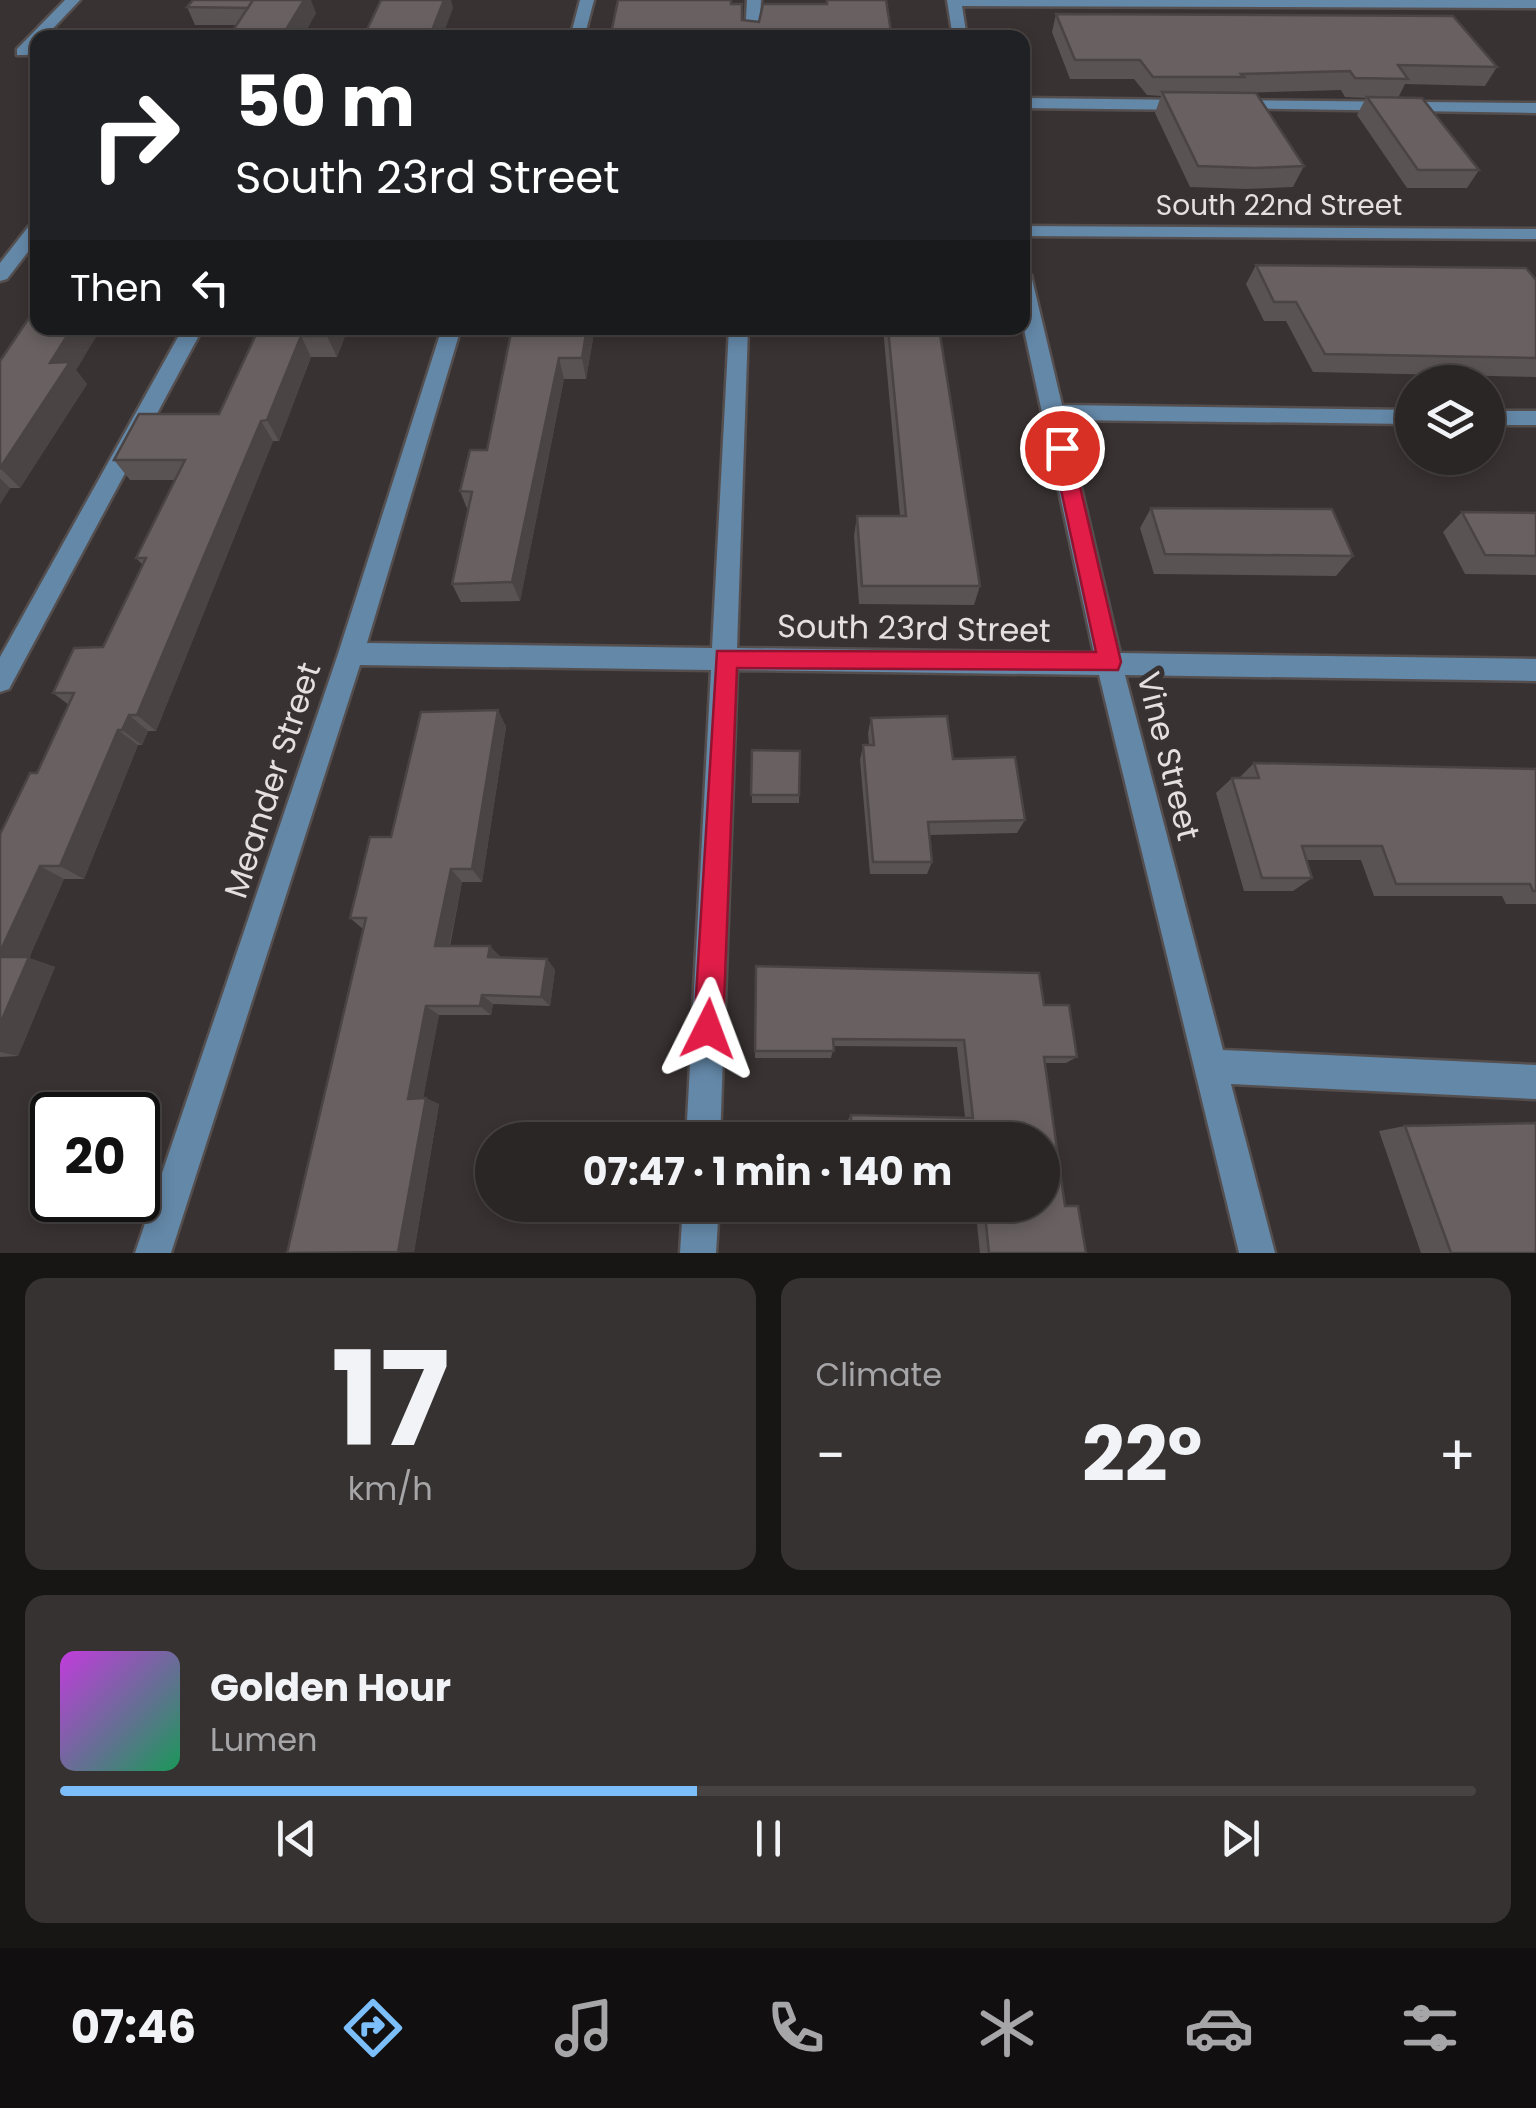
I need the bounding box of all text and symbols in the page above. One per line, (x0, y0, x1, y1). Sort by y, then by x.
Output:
text: 50 m (235, 52, 415, 151)
icon: right (70, 70, 200, 200)
text: South 23rd Street (235, 146, 620, 209)
street label: South 22nd Street (1156, 186, 1402, 225)
icon: left (183, 260, 238, 315)
text: Then (70, 261, 163, 314)
map controls (1395, 365, 1505, 475)
button: layers (1395, 365, 1505, 475)
pin (1020, 406, 1105, 491)
icon: arrive (1035, 421, 1090, 476)
street label: South 23rd Street (777, 603, 1051, 653)
street label: Meander Street (213, 656, 331, 904)
street label: Vine Street (1126, 667, 1212, 845)
position arrow (656, 977, 760, 1081)
speed limit sign: 20 (30, 1092, 160, 1222)
text: 07:47 · 1 min · 140 m (583, 1145, 952, 1198)
text: 17 (331, 1308, 449, 1491)
text: Climate (816, 1352, 942, 1397)
text: 22° (1082, 1402, 1202, 1507)
text: − (816, 1417, 846, 1494)
text: + (1438, 1417, 1476, 1494)
text: km/h (348, 1466, 433, 1511)
text: Golden Hour (210, 1661, 451, 1714)
text: Lumen (210, 1717, 318, 1762)
icon: previous (269, 1811, 324, 1866)
icon: pause (741, 1811, 796, 1866)
icon: next (1213, 1811, 1268, 1866)
icon: directions (338, 1993, 408, 2063)
icon: music (549, 1993, 619, 2063)
icon: phone (761, 1993, 831, 2063)
icon: climate (972, 1993, 1042, 2063)
icon: car (1184, 1993, 1254, 2063)
icon: filters (1395, 1993, 1465, 2063)
text: 07:46 (71, 1996, 196, 2059)

